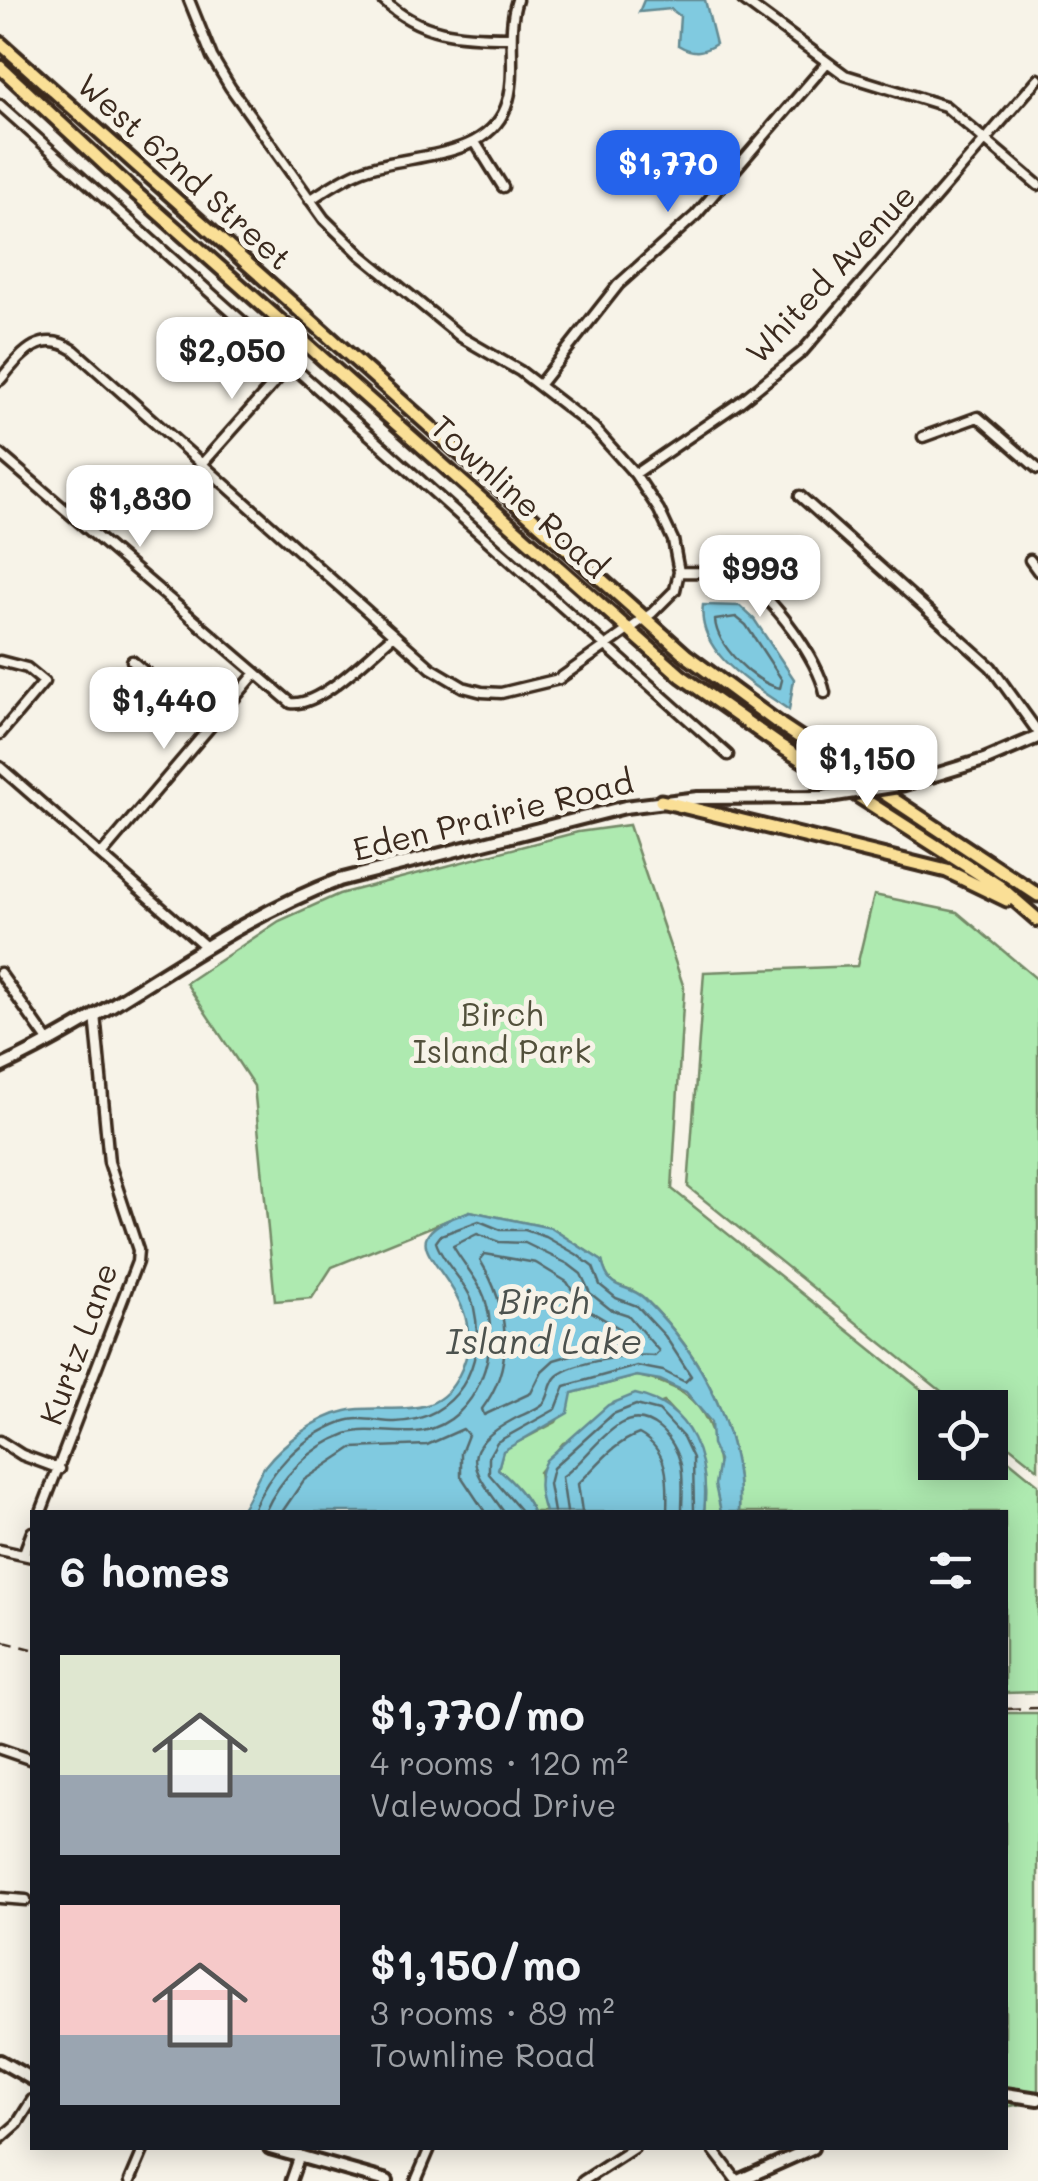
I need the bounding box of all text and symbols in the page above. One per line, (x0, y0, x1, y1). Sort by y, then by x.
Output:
street label: West 62nd Street (69, 63, 302, 278)
pin: $1,770 (587, 130, 749, 215)
text: $1,770 (618, 141, 718, 183)
street label: Whited Avenue (735, 174, 924, 371)
pin: $2,050 (151, 317, 313, 402)
text: $2,050 (178, 328, 286, 370)
street label: Townline Road (423, 405, 618, 586)
pin: $1,830 (59, 465, 221, 550)
text: $1,830 (88, 476, 192, 518)
pin: $993 (701, 535, 819, 620)
text: $993 (721, 546, 799, 588)
pin: $1,440 (83, 667, 245, 752)
text: $1,440 (112, 678, 216, 720)
pin: $1,150 (786, 725, 948, 810)
text: $1,150 (818, 736, 916, 778)
street label: Eden Prairie Road (348, 759, 637, 869)
park label: Birch Island Park (413, 992, 591, 1071)
street label: Kurtz Lane (28, 1257, 126, 1430)
water label: Birch Island Lake (446, 1277, 642, 1363)
map controls (918, 1390, 1008, 1480)
button: locate (918, 1390, 1008, 1480)
text: 6 homes (60, 1543, 230, 1598)
icon: filters (923, 1543, 978, 1598)
text: $1,770/mo (370, 1686, 585, 1741)
icon: home (140, 1695, 260, 1815)
text: 4 rooms · 120 m² (370, 1741, 628, 1783)
text: Valewood Drive (370, 1783, 616, 1825)
text: $1,150/mo (370, 1936, 581, 1991)
icon: home (140, 1945, 260, 2065)
text: 3 rooms · 89 m² (370, 1991, 615, 2033)
text: Townline Road (370, 2033, 595, 2075)

